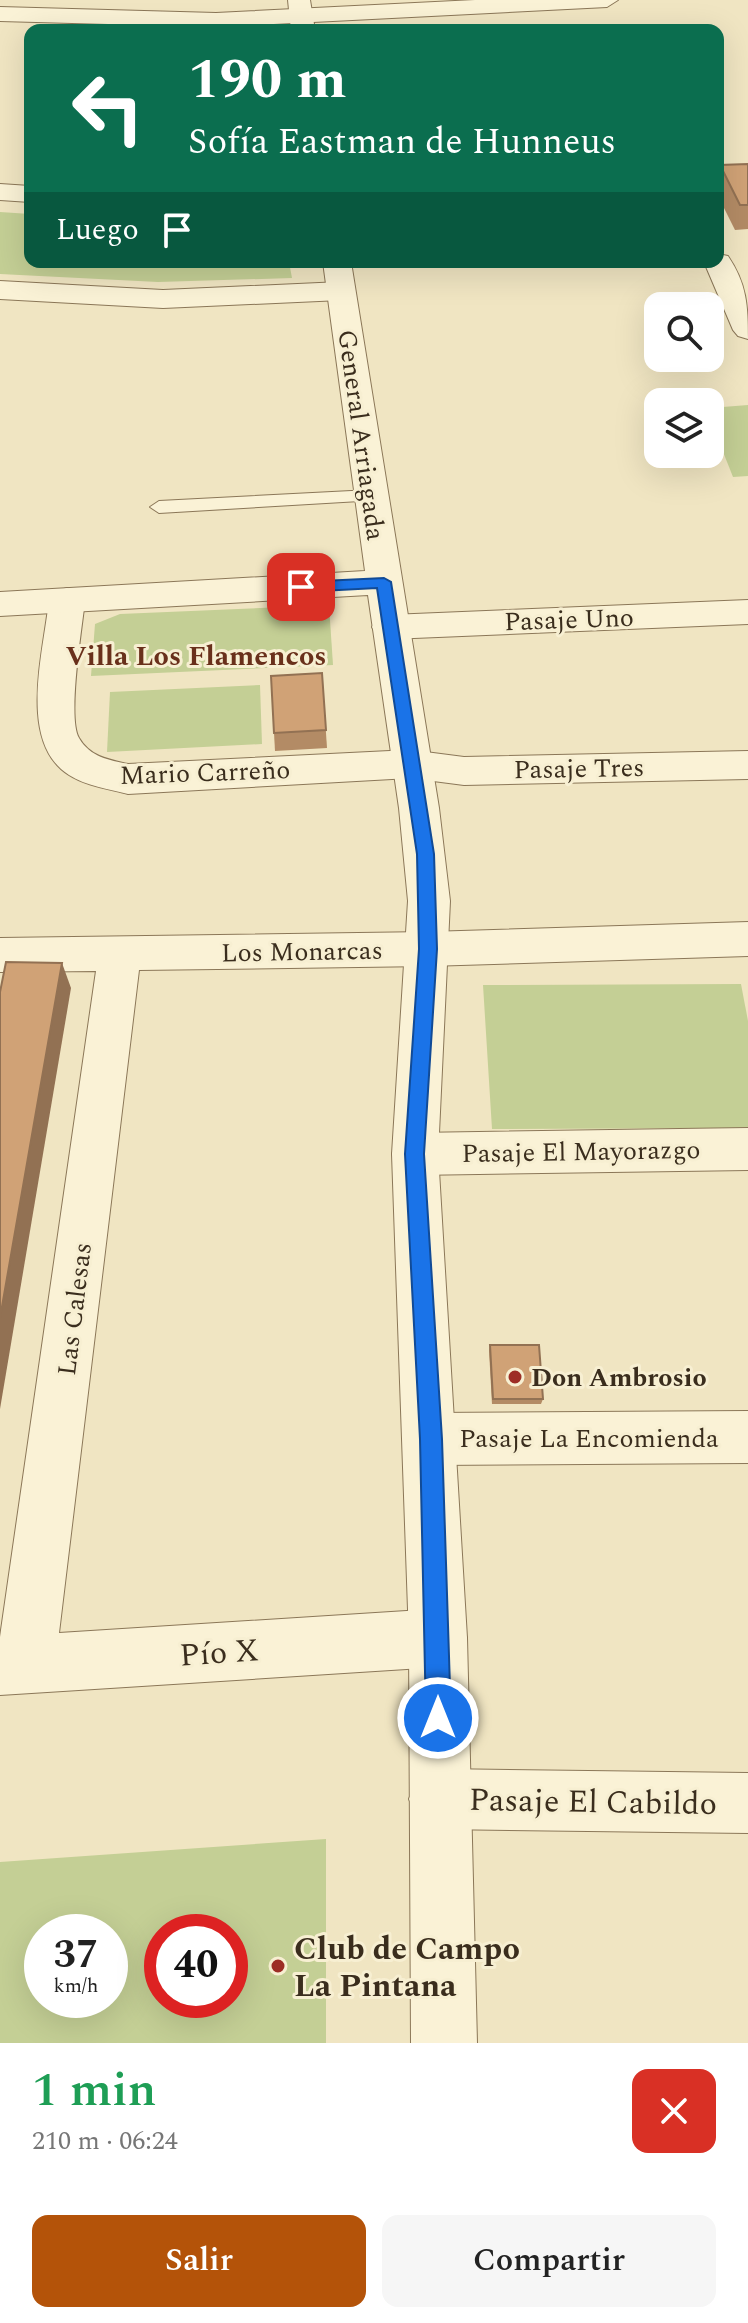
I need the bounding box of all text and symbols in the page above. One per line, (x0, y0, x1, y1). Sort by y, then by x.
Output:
text: 190 m (188, 38, 347, 123)
icon: left (56, 56, 160, 160)
text: Sofía Eastman de Hunneus (188, 115, 616, 170)
text: Luego (56, 207, 139, 253)
icon: arrive (155, 208, 199, 252)
map controls (644, 292, 724, 468)
button: search (644, 292, 724, 372)
street label: General Arriagada (326, 327, 396, 543)
button: layers (644, 388, 724, 468)
pin (267, 553, 335, 621)
icon: arrive (279, 565, 323, 609)
street label: Pasaje Uno (504, 598, 635, 642)
district label: Villa Los Flamencos (66, 635, 326, 678)
street label: Pasaje Tres (513, 748, 645, 790)
street label: Mario Carreño (119, 750, 291, 796)
street label: Los Monarcas (221, 931, 383, 973)
street label: Pasaje El Mayorazgo (461, 1130, 701, 1174)
street label: Las Calesas (47, 1240, 103, 1378)
place label: Don Ambrosio (531, 1358, 707, 1398)
marker: Don Ambrosio (506, 1368, 524, 1386)
street label: Pasaje La Encomienda (459, 1419, 719, 1459)
street label: Pío X (178, 1626, 260, 1681)
position arrow (396, 1676, 480, 1760)
street label: Pasaje El Cabildo (469, 1776, 717, 1829)
speed limit sign: 40 (144, 1914, 248, 2018)
text: 37 (54, 1925, 98, 1986)
place label: Club de Campo La Pintana (294, 1925, 520, 2011)
marker: Club de Campo La Pintana (269, 1957, 287, 1975)
text: km/h (54, 1971, 99, 2001)
text: 1 min (32, 2054, 157, 2127)
button: close (632, 2069, 716, 2153)
text: 210 m · 06:24 (32, 2121, 178, 2161)
button: Salir (32, 2215, 366, 2307)
button: Compartir (382, 2215, 716, 2307)

